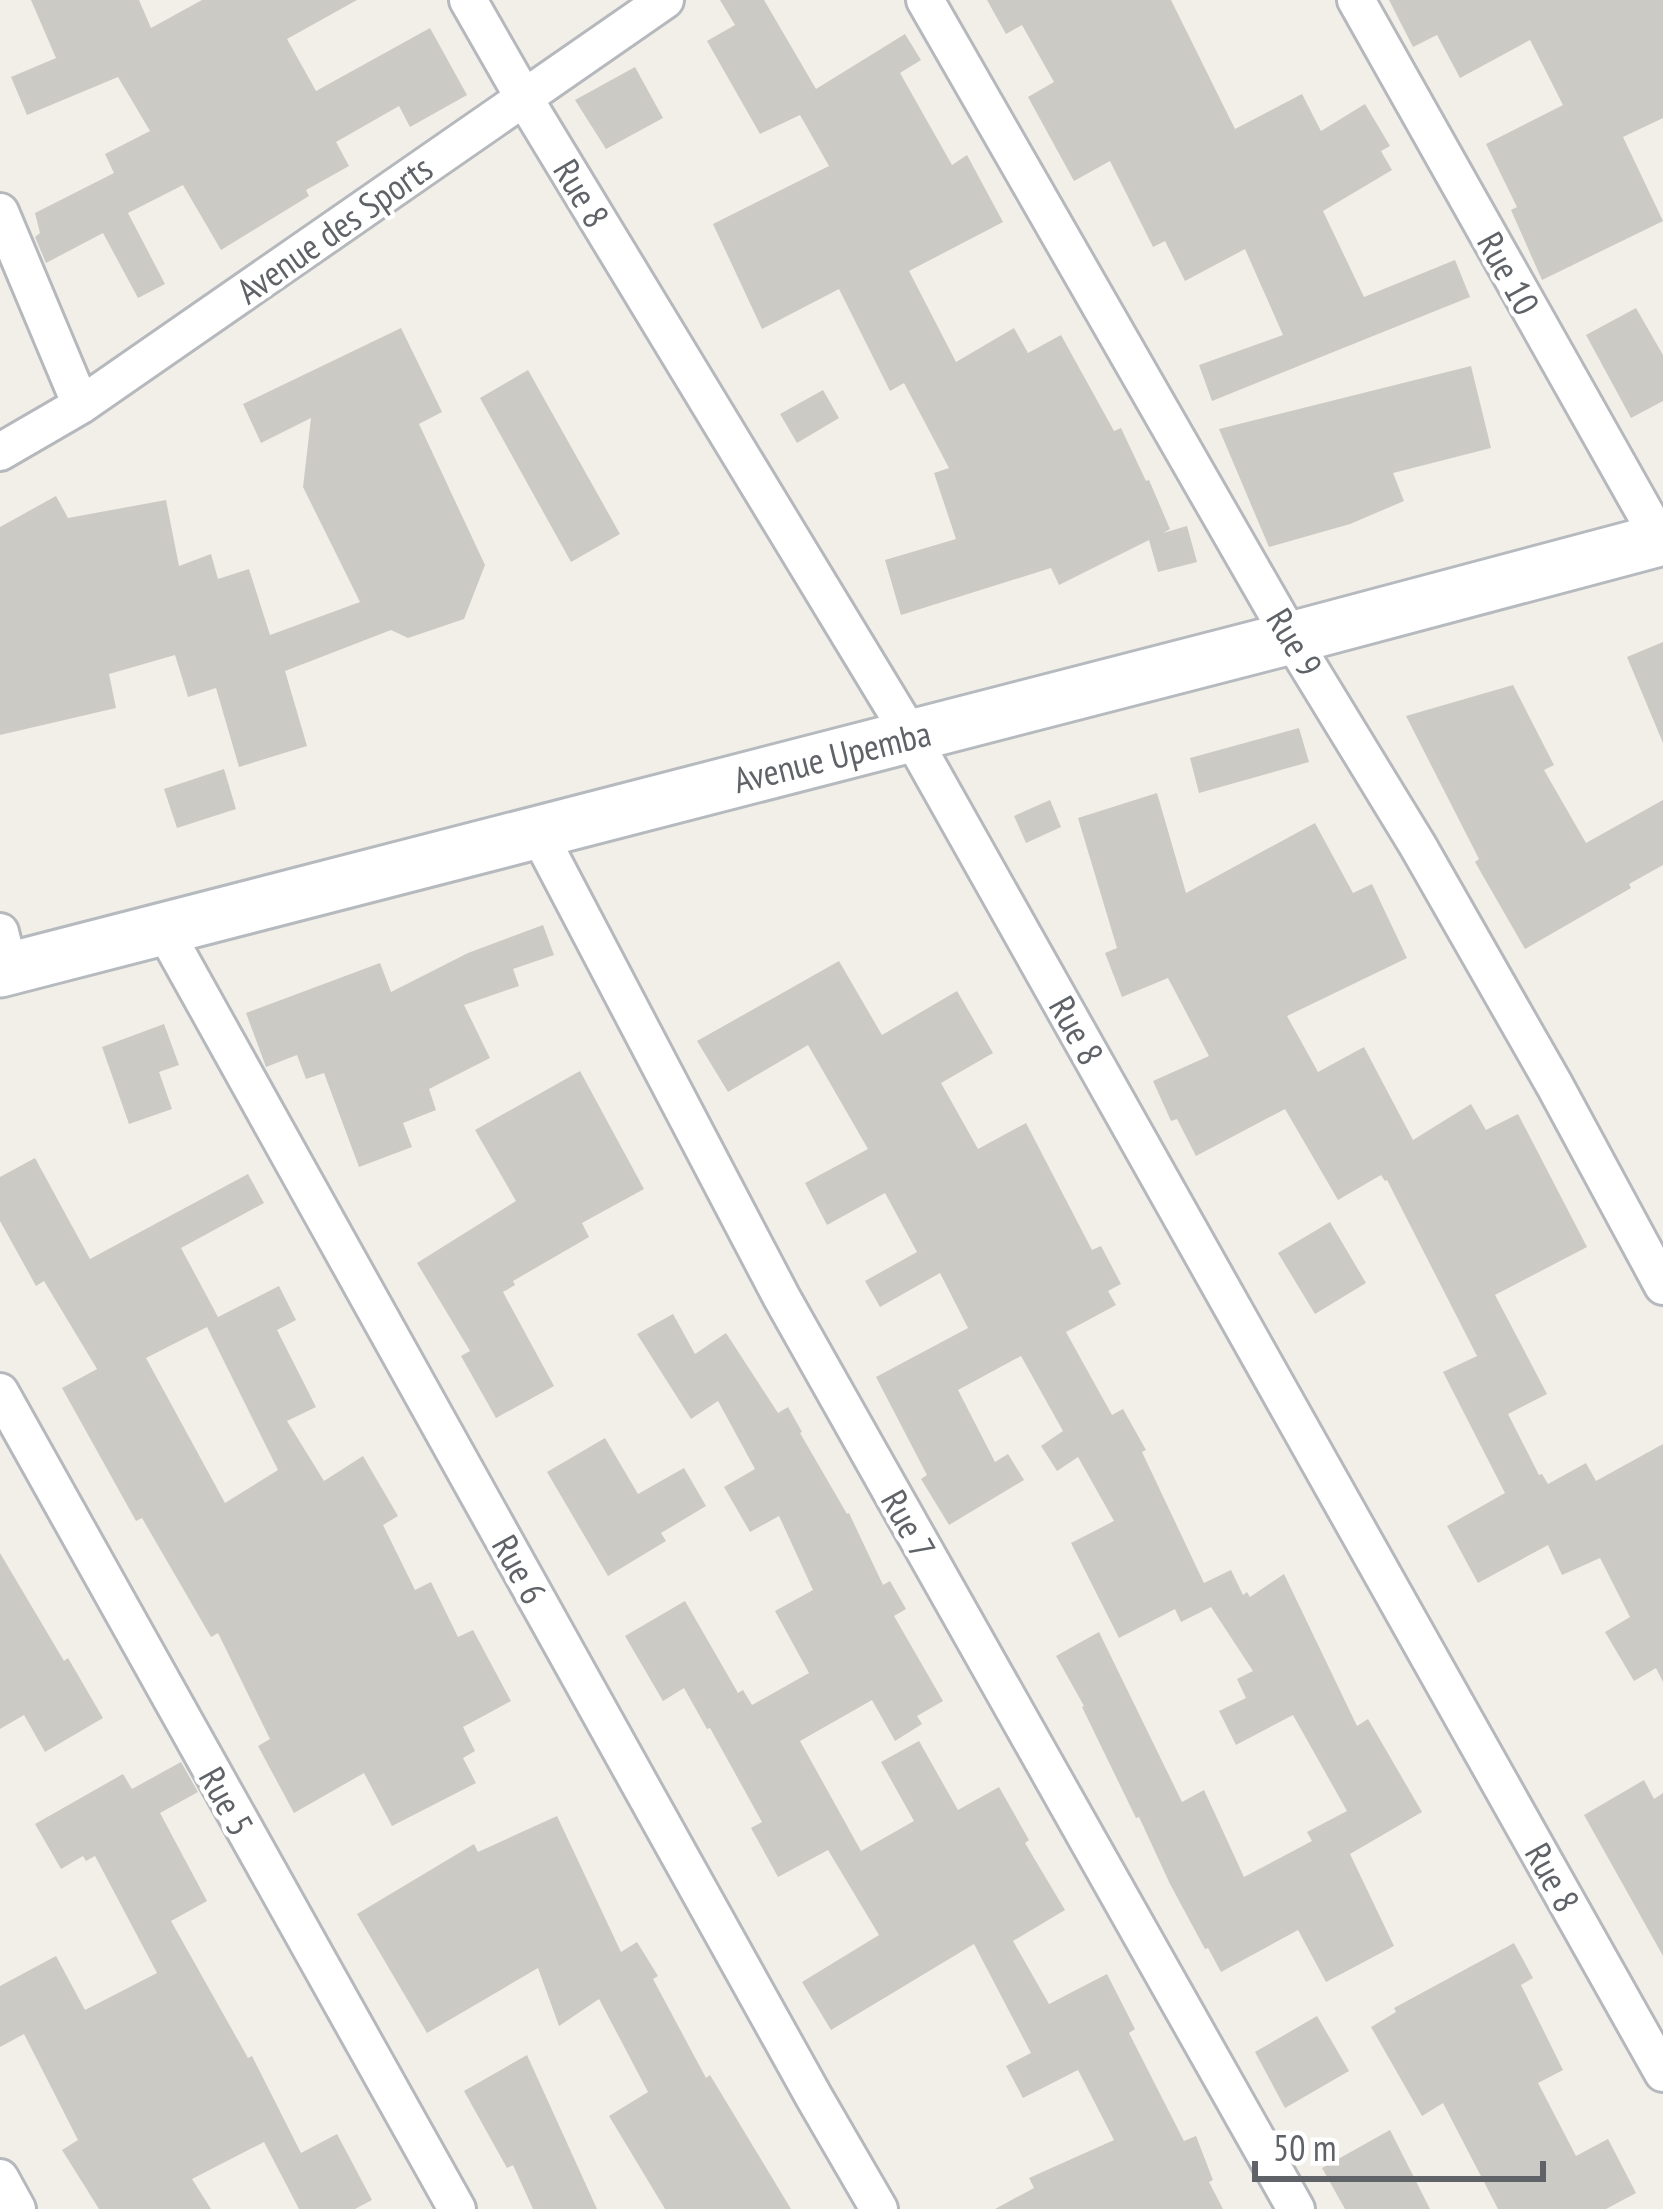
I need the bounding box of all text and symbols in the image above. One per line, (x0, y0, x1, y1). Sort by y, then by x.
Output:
street label: Avenue des Sports (227, 144, 441, 314)
street label: Rue 8 (543, 150, 621, 236)
street label: Rue 10 (1467, 223, 1551, 323)
street label: Rue 9 (1256, 599, 1334, 685)
street label: Avenue Upemba (729, 709, 935, 803)
street label: Rue 8 (1039, 987, 1115, 1073)
street label: Rue 7 (871, 1481, 947, 1567)
street label: Rue 6 (482, 1526, 558, 1612)
street label: Rue 5 (189, 1758, 265, 1844)
street label: Rue 8 (1515, 1834, 1591, 1920)
scale bar (1255, 2107, 1543, 2181)
text: 50 m (1273, 2124, 1336, 2171)

